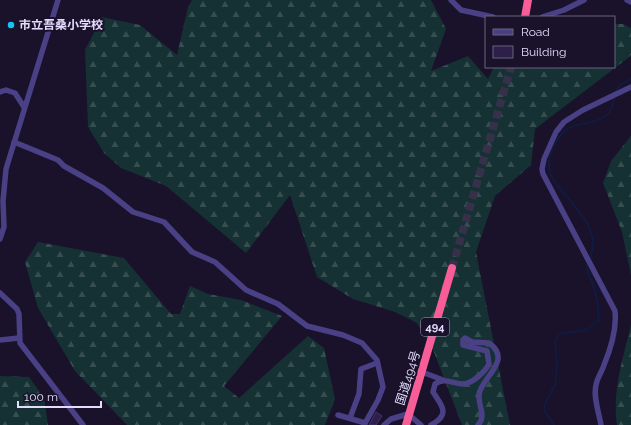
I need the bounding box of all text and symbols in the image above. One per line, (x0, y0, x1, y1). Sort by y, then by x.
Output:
legend (485, 16, 615, 68)
place label: 市立吾桑小学校 (19, 18, 103, 32)
marker: 市立吾桑小学校 (6, 20, 16, 30)
text: Road (521, 25, 550, 39)
text: Building (521, 45, 567, 59)
road number: 494 (421, 318, 449, 336)
street label: 国道494号 (393, 349, 423, 407)
scale bar (18, 383, 101, 409)
text: 100 m (24, 390, 58, 404)

